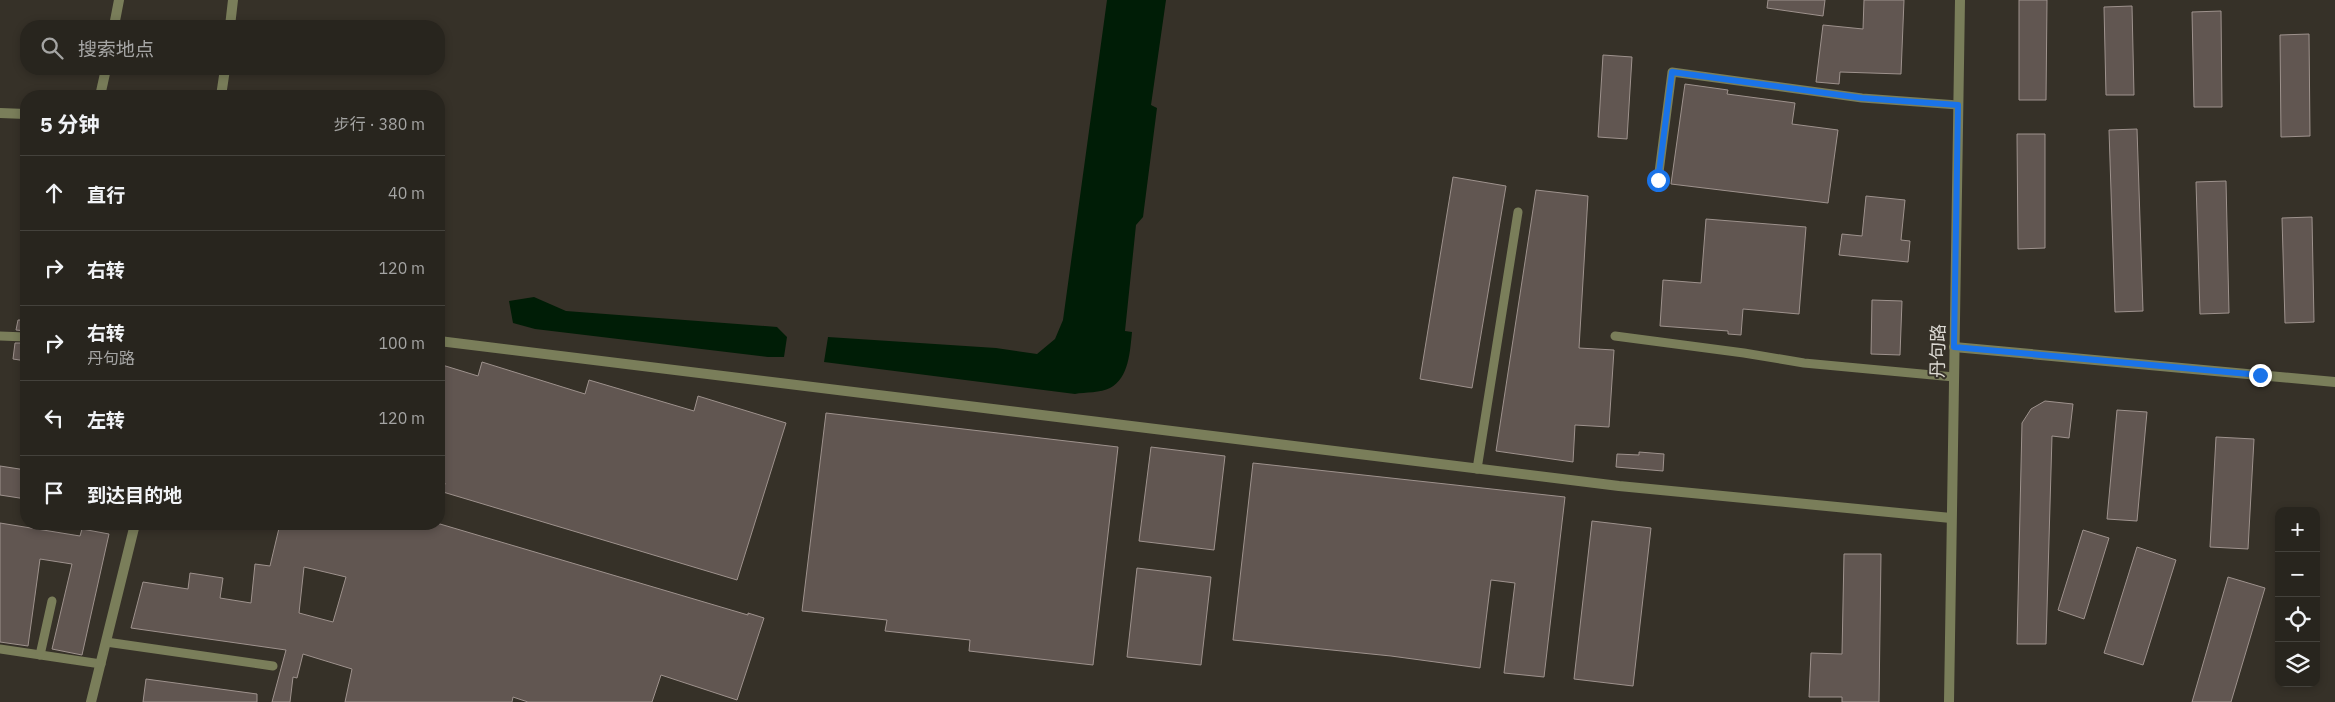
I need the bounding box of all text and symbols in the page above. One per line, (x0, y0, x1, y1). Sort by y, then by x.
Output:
search box (20, 20, 445, 75)
icon: search (38, 34, 66, 62)
text: 搜索地点 (78, 37, 154, 61)
text: 5 分钟 (40, 110, 100, 138)
text: 步行 · 380 m (334, 114, 425, 134)
route start (1647, 169, 1670, 192)
icon: ahead (40, 179, 68, 207)
text: 直行 (87, 183, 125, 207)
text: 40 m (388, 183, 425, 203)
icon: right (40, 254, 68, 282)
text: 右转 (87, 258, 125, 282)
text: 120 m (378, 258, 425, 278)
text: 右转 (87, 321, 125, 345)
street label: 丹句路 (1926, 324, 1949, 378)
icon: right (40, 329, 68, 357)
text: 100 m (378, 333, 425, 353)
text: 丹句路 (87, 348, 135, 368)
route end (2249, 364, 2272, 387)
icon: left (40, 404, 68, 432)
text: 左转 (87, 408, 125, 432)
text: 120 m (378, 408, 425, 428)
icon: arrive (40, 479, 68, 507)
text: 到达目的地 (87, 483, 182, 507)
map controls (2275, 507, 2320, 687)
button: + (2275, 507, 2320, 552)
button: − (2275, 552, 2320, 597)
button: locate (2275, 597, 2320, 642)
button: layers (2275, 642, 2320, 687)

